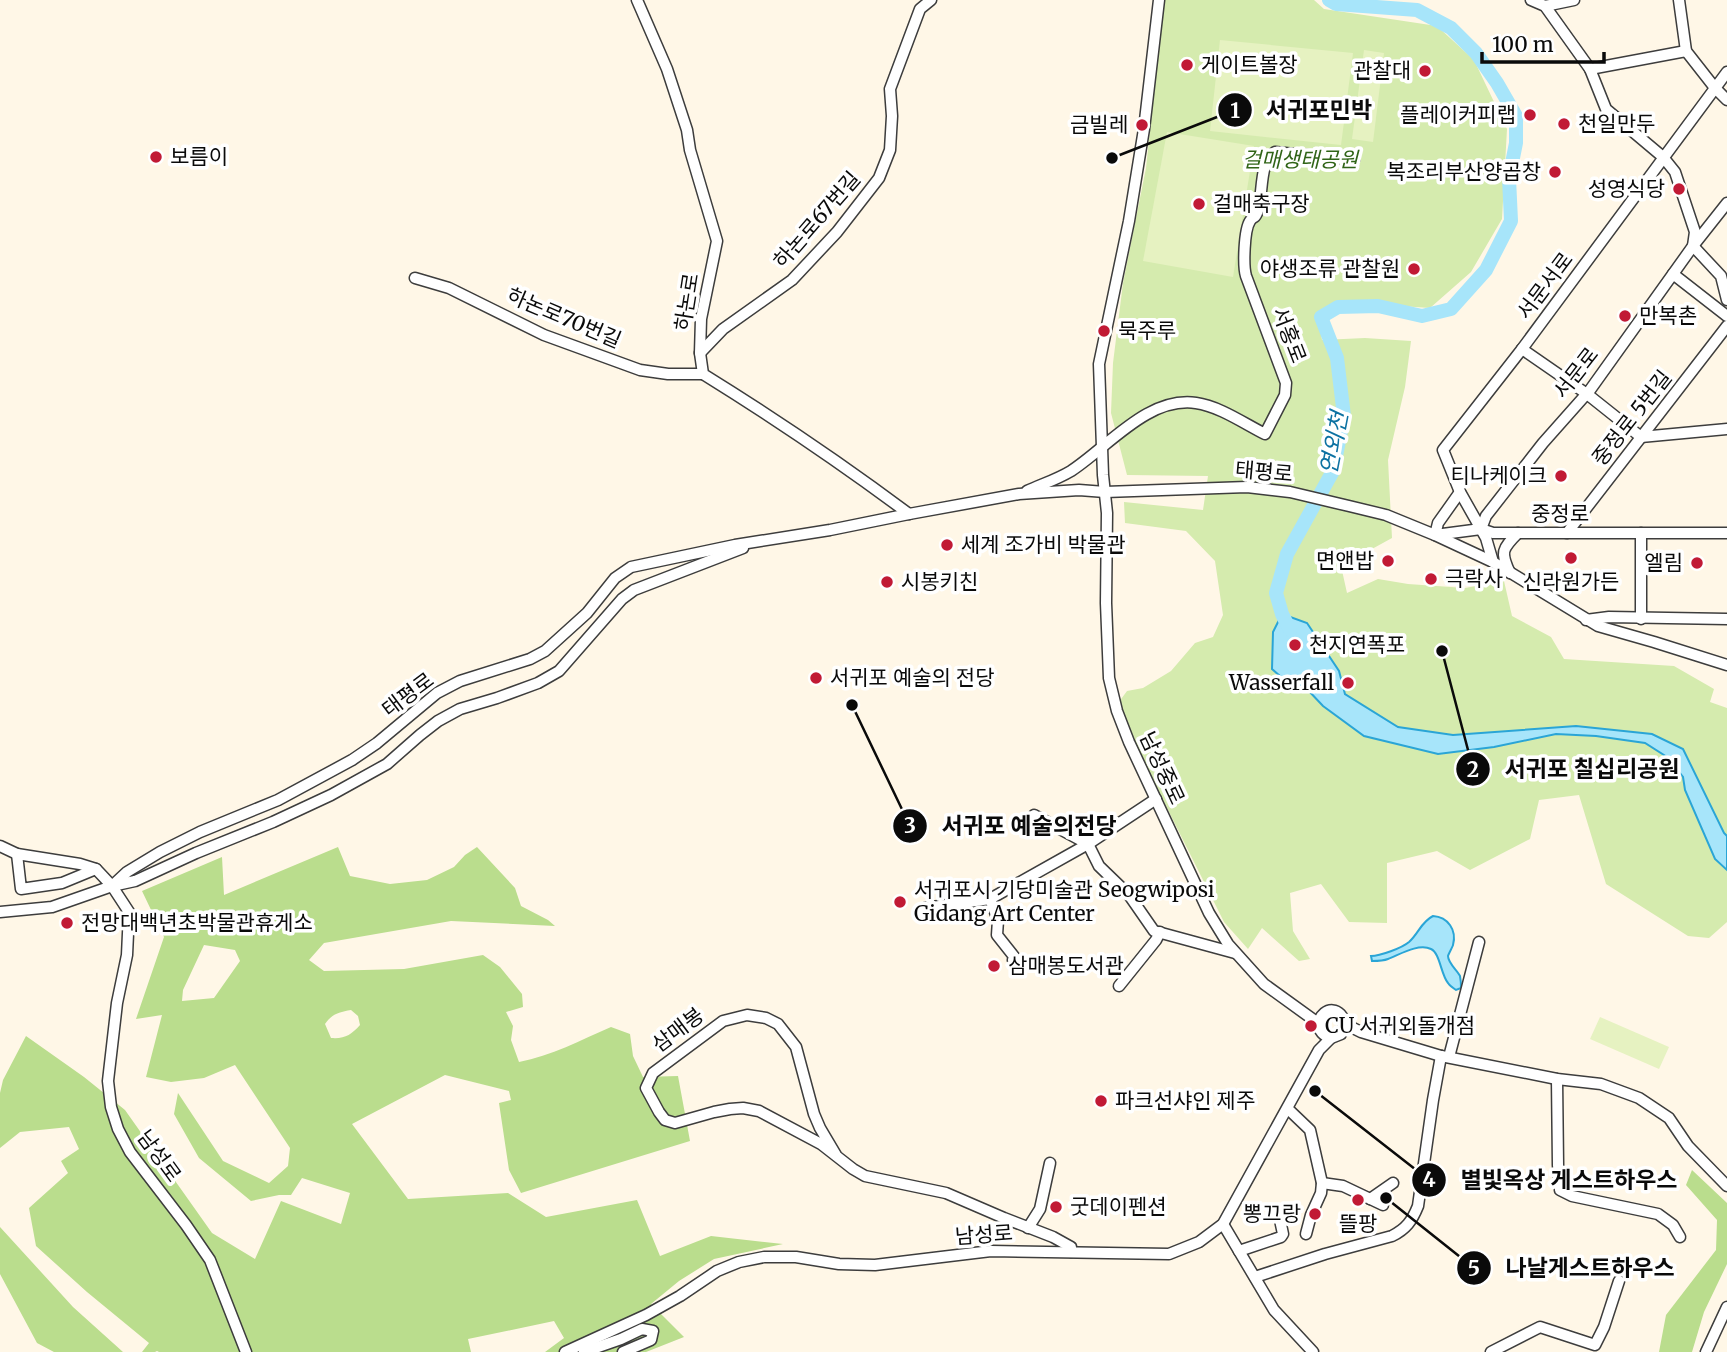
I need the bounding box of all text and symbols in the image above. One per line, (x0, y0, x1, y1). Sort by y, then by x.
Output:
scale bar (1482, 21, 1604, 65)
text: 100 m (1492, 31, 1554, 58)
place label: 게이트볼장 (1201, 51, 1298, 78)
marker: 게이트볼장 (1179, 57, 1195, 73)
place label: 관찰대 (1353, 57, 1411, 84)
marker: 관찰대 (1417, 63, 1433, 79)
callout: 서귀포민박 (1218, 88, 1386, 132)
text: 서귀포민박 (1266, 95, 1372, 124)
text: 1 (1230, 97, 1240, 124)
place label: 플레이커피랩 (1400, 101, 1516, 128)
marker: 플레이커피랩 (1522, 107, 1538, 123)
place label: 천일만두 (1578, 110, 1655, 137)
place label: 금빌레 (1070, 111, 1128, 138)
marker: 천일만두 (1556, 116, 1572, 132)
marker: 금빌레 (1134, 117, 1150, 133)
place label: 보름이 (170, 143, 228, 170)
park label: 걸매생태공원 (1242, 146, 1360, 173)
marker: 보름이 (148, 149, 164, 165)
place label: 복조리부산양곱창 (1386, 158, 1541, 185)
marker: 복조리부산양곱창 (1547, 164, 1563, 180)
street label: 하논로67번길 (767, 166, 866, 274)
place label: 성영식당 (1588, 175, 1665, 202)
marker: 성영식당 (1671, 181, 1687, 197)
place label: 걸매축구장 (1213, 190, 1310, 217)
marker: 걸매축구장 (1191, 196, 1207, 212)
street label: 서문서로 (1511, 247, 1579, 325)
place label: 야생조류 관찰원 (1260, 255, 1400, 282)
marker: 야생조류 관찰원 (1406, 261, 1422, 277)
street label: 하논로 (669, 271, 704, 333)
street label: 하논로70번길 (503, 281, 625, 354)
place label: 만복촌 (1639, 302, 1697, 329)
street label: 서홍로 (1266, 303, 1312, 367)
marker: 만복촌 (1617, 308, 1633, 324)
place label: 묵주루 (1118, 317, 1176, 344)
marker: 묵주루 (1096, 323, 1112, 339)
street label: 서문로 (1547, 342, 1604, 404)
street label: 중정로 5번길 (1586, 365, 1677, 471)
water label: 연외천 (1313, 406, 1354, 477)
street label: 태평로 (1234, 456, 1294, 487)
place label: 티나케이크 (1450, 462, 1547, 489)
marker: 티나케이크 (1553, 468, 1569, 484)
street label: 중정로 (1531, 500, 1589, 527)
place label: 세계 조가비 박물관 (961, 531, 1126, 558)
marker: 세계 조가비 박물관 (939, 537, 955, 553)
place label: 면앤밥 (1316, 547, 1374, 574)
place label: 엘림 (1644, 549, 1683, 576)
marker: 신라원가든 (1563, 550, 1579, 566)
marker: 면앤밥 (1380, 553, 1396, 569)
marker: 엘림 (1689, 555, 1705, 571)
place label: 극락사 (1445, 565, 1503, 592)
place label: 시봉키친 (901, 568, 978, 595)
place label: 신라원가든 (1523, 568, 1619, 595)
marker: 극락사 (1423, 571, 1439, 587)
marker: 시봉키친 (879, 574, 895, 590)
place label: 천지연폭포 (1309, 631, 1406, 658)
marker: 천지연폭포 (1287, 637, 1303, 653)
place label: 서귀포 예술의 전당 (830, 664, 995, 691)
street label: 태평로 (376, 666, 439, 723)
place label: Wasserfall (1228, 669, 1334, 696)
marker: 서귀포 예술의 전당 (808, 670, 824, 686)
marker: Wasserfall (1340, 675, 1356, 691)
street label: 남성중로 (1134, 727, 1191, 809)
callout: 서귀포 칠십리공원 (1456, 747, 1693, 791)
text: 서귀포 칠십리공원 (1505, 754, 1679, 783)
text: 2 (1467, 756, 1479, 783)
callout: 서귀포 예술의전당 (892, 804, 1130, 848)
text: 서귀포 예술의전당 (942, 811, 1116, 840)
text: 3 (904, 812, 916, 839)
place label: 서귀포시 기당미술관 Seogwiposi Gidang Art Center (914, 876, 1215, 927)
marker: 서귀포시 기당미술관 Seogwiposi Gidang Art Center (892, 894, 908, 910)
place label: 전망대백년초박물관휴게소 (81, 909, 313, 936)
marker: 전망대백년초박물관휴게소 (59, 915, 75, 931)
place label: 삼매봉도서관 (1008, 952, 1124, 979)
marker: 삼매봉도서관 (986, 958, 1002, 974)
street label: 삼매봉 (646, 1001, 709, 1058)
place label: CU 서귀외돌개점 (1325, 1012, 1475, 1039)
marker: CU 서귀외돌개점 (1303, 1018, 1319, 1034)
place label: 파크선샤인 제주 (1115, 1087, 1255, 1114)
marker: 파크선샤인 제주 (1093, 1093, 1109, 1109)
street label: 남성로 (131, 1124, 187, 1187)
callout: 별빛옥상 게스트하우스 (1411, 1158, 1691, 1202)
text: 별빛옥상 게스트하우스 (1460, 1165, 1678, 1194)
text: 4 (1422, 1166, 1436, 1193)
marker: 뜰팡 (1350, 1192, 1366, 1208)
place label: 굿데이펜션 (1070, 1193, 1167, 1220)
marker: 굿데이펜션 (1048, 1199, 1064, 1215)
place label: 뽕끄랑 (1243, 1200, 1301, 1227)
marker: 뽕끄랑 (1307, 1206, 1323, 1222)
place label: 뜰팡 (1339, 1210, 1377, 1237)
street label: 남성로 (954, 1219, 1014, 1250)
callout: 나날게스트하우스 (1456, 1246, 1689, 1290)
text: 나날게스트하우스 (1505, 1253, 1675, 1282)
text: 5 (1468, 1255, 1480, 1282)

